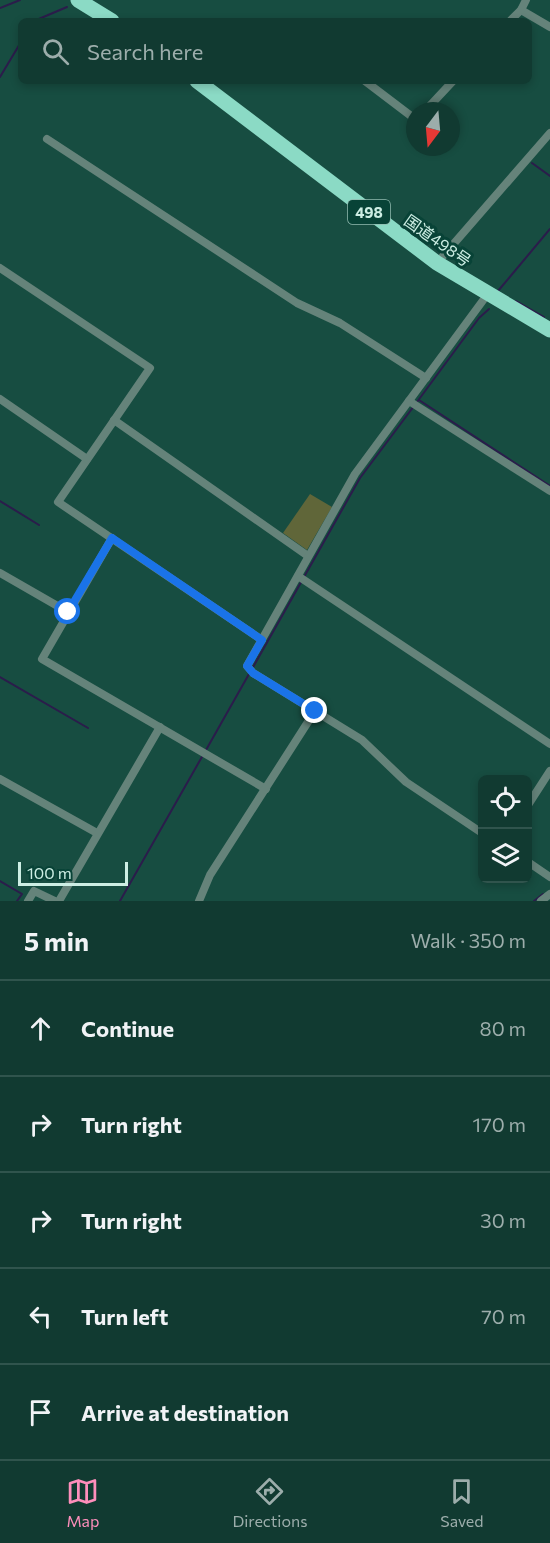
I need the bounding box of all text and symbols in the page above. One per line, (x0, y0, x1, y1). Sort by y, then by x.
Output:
search box (18, 18, 532, 84)
icon: search (39, 35, 72, 68)
text: Search here (87, 38, 203, 65)
north arrow (406, 102, 460, 156)
road number: 498 (348, 200, 390, 224)
street label: 国道498号 (401, 210, 475, 270)
route start (54, 598, 80, 624)
route end (301, 697, 327, 723)
map controls (478, 775, 532, 883)
button: locate (478, 775, 532, 829)
button: layers (478, 829, 532, 883)
scale bar (18, 859, 128, 887)
text: 100 m (27, 863, 72, 882)
text: 5 min (24, 925, 89, 956)
text: Walk · 350 m (411, 928, 526, 952)
icon: ahead (24, 1012, 57, 1045)
text: Continue (81, 1015, 174, 1042)
text: 80 m (480, 1016, 526, 1040)
icon: right (24, 1108, 57, 1141)
text: Turn right (81, 1111, 182, 1138)
text: 170 m (473, 1112, 526, 1136)
icon: right (24, 1204, 57, 1237)
text: Turn right (81, 1207, 182, 1234)
text: 30 m (480, 1208, 526, 1232)
icon: left (24, 1300, 57, 1333)
text: Turn left (81, 1303, 168, 1330)
text: 70 m (481, 1304, 526, 1328)
icon: arrive (24, 1396, 57, 1429)
text: Arrive at destination (81, 1399, 289, 1426)
tab: Map (66, 1475, 99, 1530)
tab: Directions (232, 1475, 307, 1530)
tab: Saved (440, 1475, 484, 1530)

